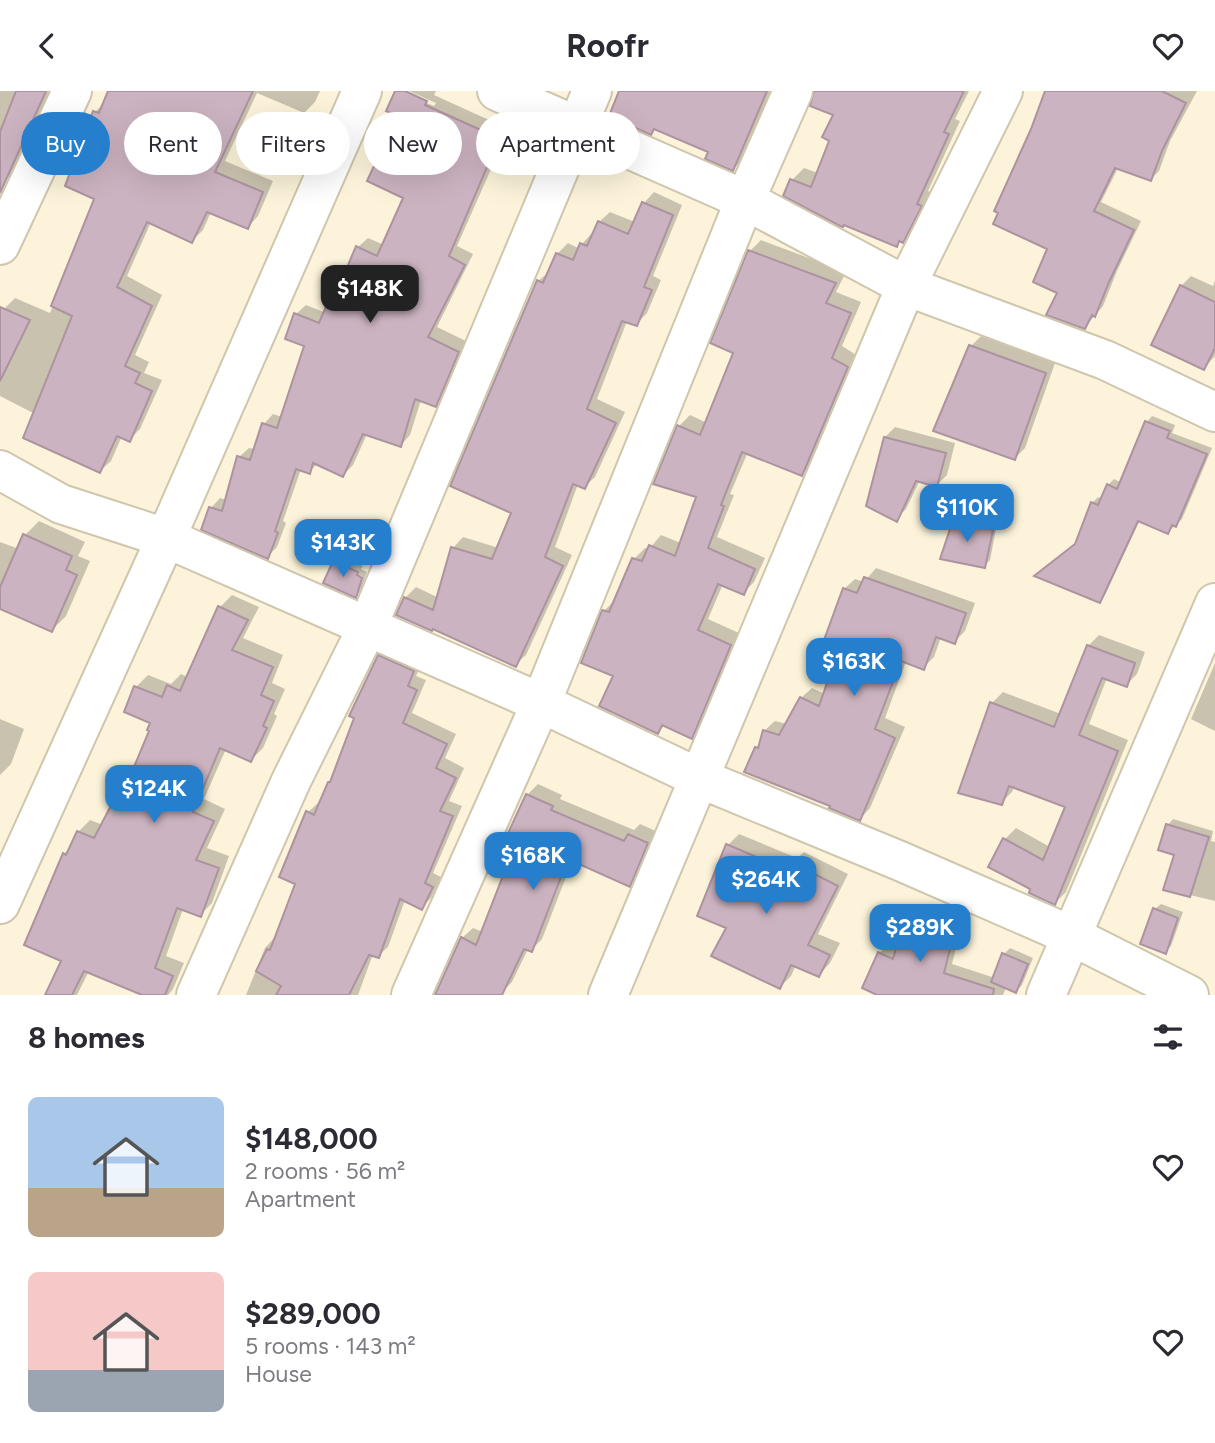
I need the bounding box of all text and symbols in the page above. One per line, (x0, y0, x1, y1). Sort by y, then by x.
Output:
icon: back (28, 27, 66, 65)
text: Roofr (566, 27, 649, 65)
icon: heart (1149, 27, 1187, 65)
chip: Buy (21, 112, 110, 175)
chip: Rent (124, 112, 222, 175)
chip: Filters (236, 112, 350, 175)
chip: New (364, 112, 462, 175)
chip: Apartment (476, 112, 640, 175)
pin: $148K (321, 265, 419, 325)
text: $148K (337, 274, 403, 302)
pin: $110K (918, 484, 1016, 544)
text: $110K (936, 493, 998, 521)
pin: $143K (294, 519, 392, 579)
text: $143K (310, 528, 376, 556)
pin: $163K (805, 639, 903, 698)
text: $163K (822, 647, 886, 675)
pin: $124K (105, 765, 203, 825)
text: $124K (121, 774, 187, 802)
pin: $168K (484, 833, 582, 892)
text: $168K (500, 841, 566, 869)
pin: $264K (717, 857, 815, 916)
text: $264K (731, 865, 801, 893)
pin: $289K (871, 905, 969, 964)
text: $289K (886, 913, 954, 941)
icon: filters (1149, 1018, 1187, 1056)
text: 8 homes (28, 1019, 145, 1056)
text: $148,000 (245, 1120, 378, 1157)
icon: home (84, 1125, 168, 1209)
icon: heart (1149, 1148, 1187, 1186)
text: 2 rooms · 56 m² (245, 1157, 405, 1185)
text: Apartment (245, 1185, 356, 1213)
text: $289,000 (245, 1295, 381, 1332)
icon: home (84, 1300, 168, 1384)
icon: heart (1149, 1323, 1187, 1361)
text: 5 rooms · 143 m² (245, 1332, 416, 1360)
text: House (245, 1360, 312, 1388)

